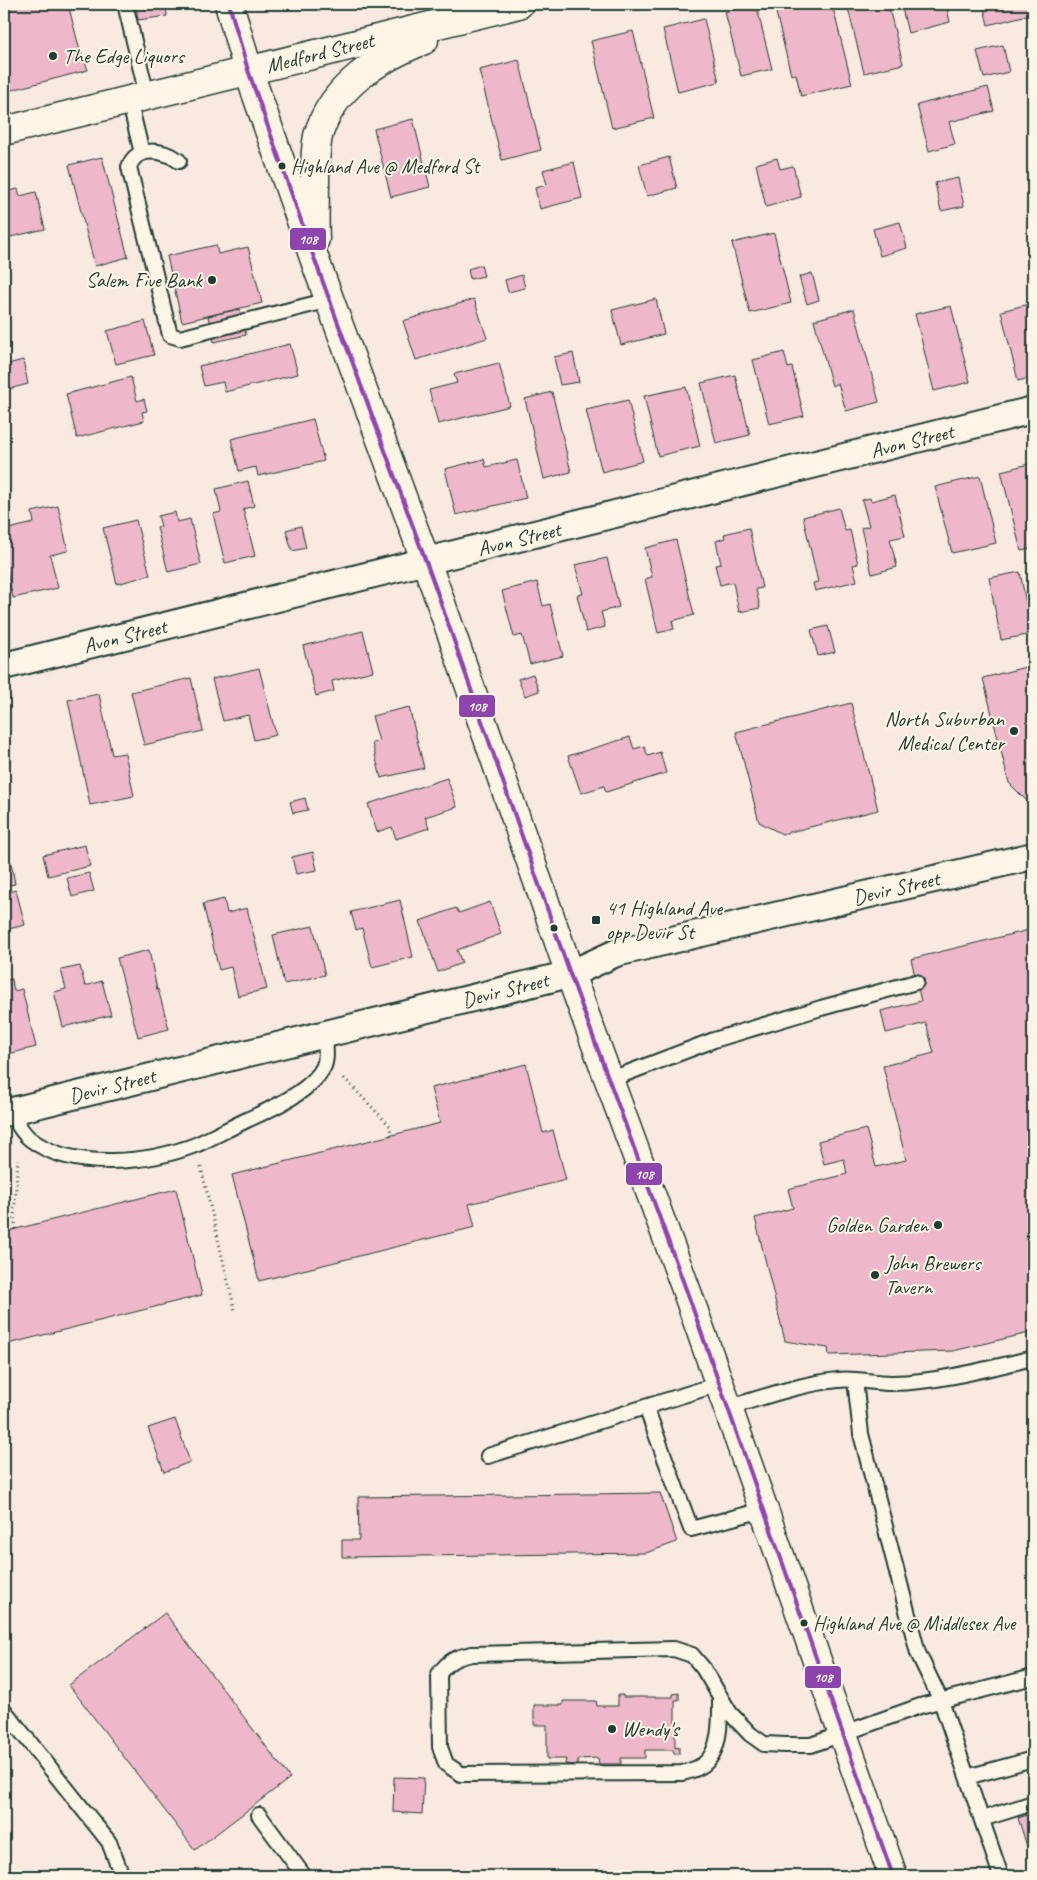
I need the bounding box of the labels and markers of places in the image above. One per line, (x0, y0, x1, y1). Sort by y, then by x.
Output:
place label: The Edge Liquors (63, 43, 186, 69)
marker: The Edge Liquors (47, 50, 59, 62)
place label: Highland Ave @ Medford St (291, 154, 481, 179)
marker: Highland Ave @ Medford St (277, 161, 287, 171)
place label: Salem Five Bank (86, 267, 203, 293)
marker: Salem Five Bank (206, 274, 218, 286)
place label: North Suburban Medical Center (885, 706, 1005, 756)
marker: North Suburban Medical Center (1008, 725, 1020, 737)
place label: 41 Highland Ave opp Devir St (606, 895, 723, 945)
marker: 41 Highland Ave opp Devir St (590, 914, 602, 926)
unlabelled marker (549, 923, 559, 933)
place label: Golden Garden (826, 1212, 930, 1238)
marker: Golden Garden (932, 1219, 944, 1231)
place label: John Brewers Tavern (884, 1250, 982, 1300)
marker: John Brewers Tavern (869, 1269, 881, 1281)
place label: Highland Ave @ Middlesex Ave (813, 1611, 1017, 1636)
marker: Highland Ave @ Middlesex Ave (799, 1618, 809, 1628)
place label: Wendy's (622, 1716, 680, 1742)
marker: Wendy's (606, 1723, 618, 1735)

